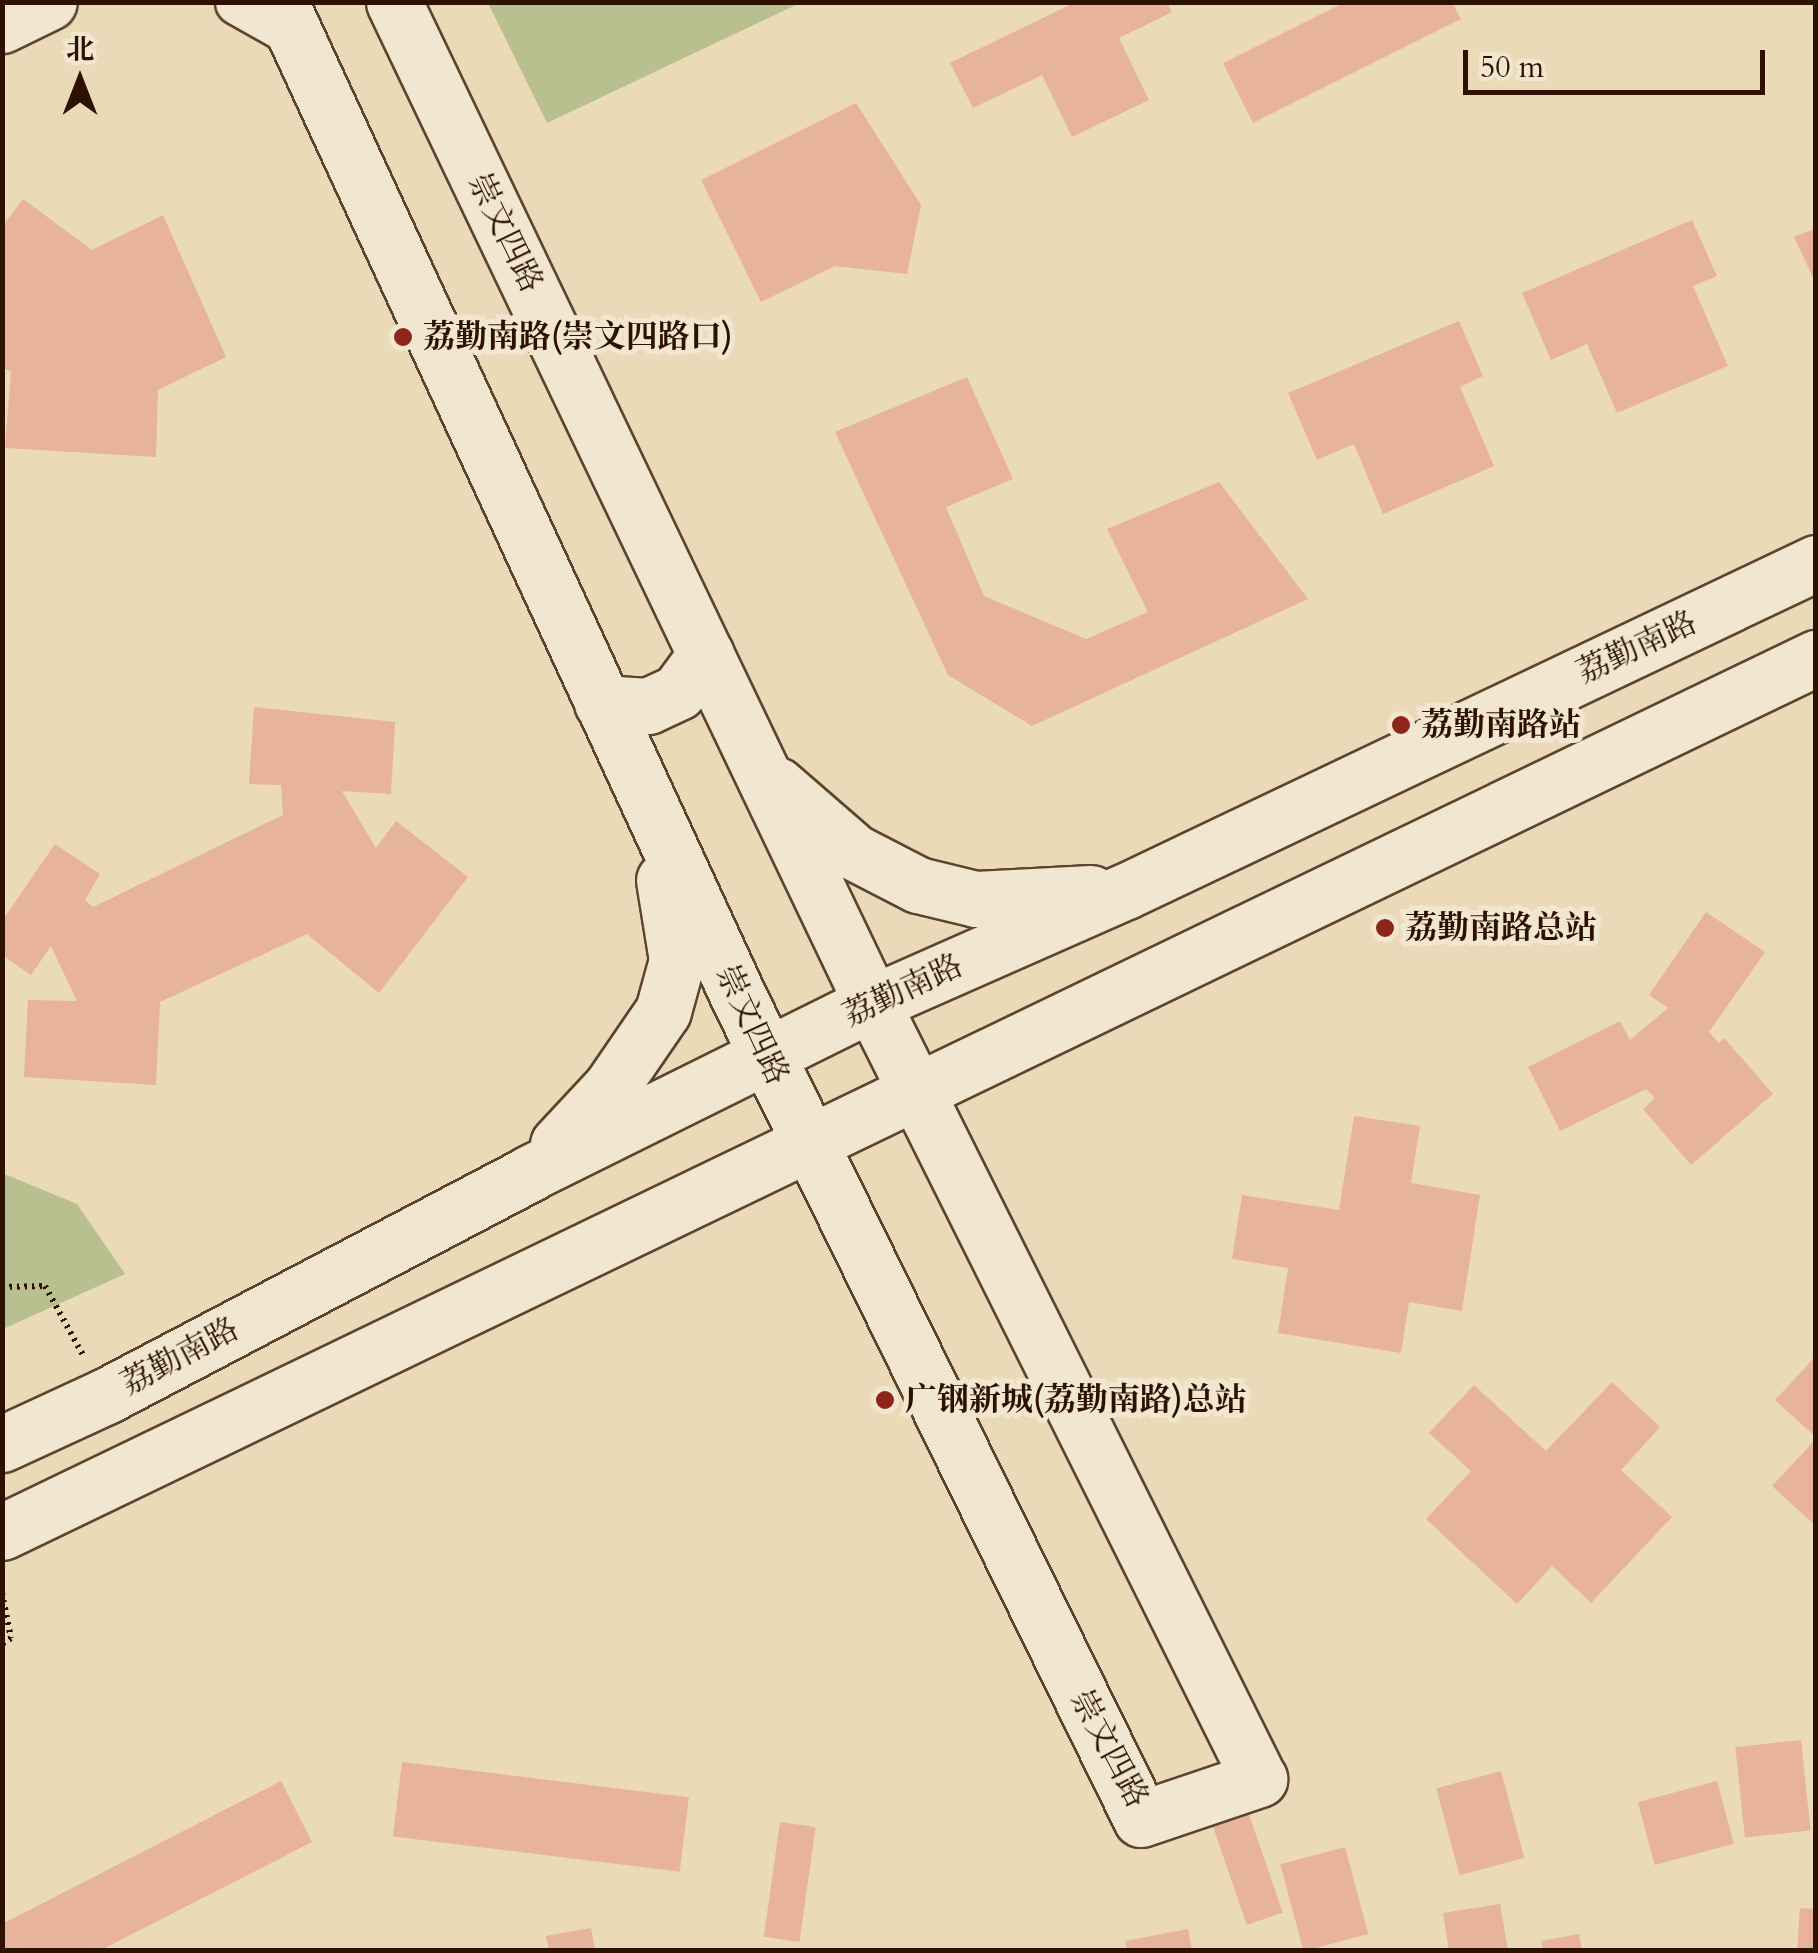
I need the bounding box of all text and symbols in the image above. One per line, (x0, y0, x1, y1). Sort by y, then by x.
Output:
north arrow (30, 30, 130, 130)
scale bar (1468, 30, 1770, 92)
text: 北 (66, 31, 94, 69)
text: 50 m (1480, 47, 1544, 88)
street label: 崇文四路 (460, 167, 550, 299)
place label: 荔勤南路(崇文四路口) (423, 318, 733, 356)
marker: 荔勤南路(崇文四路口) (392, 326, 414, 348)
street label: 荔勤南路 (1571, 604, 1703, 692)
place label: 荔勤南路站 (1421, 706, 1581, 744)
marker: 荔勤南路站 (1390, 714, 1412, 736)
place label: 荔勤南路总站 (1405, 909, 1597, 947)
marker: 荔勤南路总站 (1374, 917, 1396, 939)
street label: 荔勤南路 (837, 947, 969, 1035)
street label: 崇文四路 (708, 959, 796, 1091)
street label: 荔勤南路 (114, 1310, 246, 1404)
place label: 广钢新城(荔勤南路)总站 (905, 1381, 1247, 1419)
marker: 广钢新城(荔勤南路)总站 (874, 1389, 896, 1411)
street label: 崇文四路 (1062, 1683, 1156, 1815)

